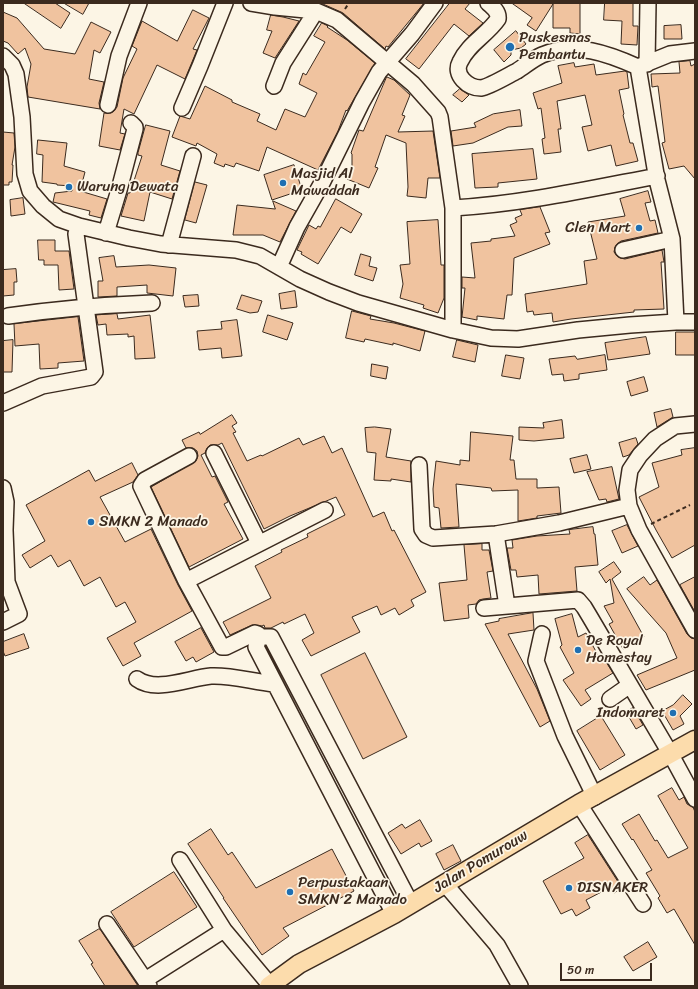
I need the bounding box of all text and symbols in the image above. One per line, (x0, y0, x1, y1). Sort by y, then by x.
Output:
place label: Puskesmas Pembantu (519, 29, 591, 64)
marker: Puskesmas Pembantu (504, 41, 516, 53)
place label: Masjid Al Mawaddah (291, 165, 360, 200)
place label: Warung Dewata (77, 178, 179, 196)
marker: Masjid Al Mawaddah (278, 178, 288, 188)
marker: Warung Dewata (64, 182, 74, 192)
place label: Clen Mart (565, 219, 631, 237)
marker: Clen Mart (634, 223, 644, 233)
place label: SMKN 2 Manado (99, 513, 208, 531)
marker: SMKN 2 Manado (86, 517, 96, 527)
place label: De Royal Homestay (586, 632, 652, 667)
marker: De Royal Homestay (573, 645, 583, 655)
place label: Indomaret (596, 704, 665, 722)
marker: Indomaret (668, 708, 678, 718)
street label: Jalan Pomurouw (431, 827, 531, 897)
place label: Perpustakaan SMKN 2 Manado (298, 874, 407, 909)
place label: DISNAKER (577, 879, 648, 897)
marker: DISNAKER (564, 883, 574, 893)
marker: Perpustakaan SMKN 2 Manado (285, 887, 295, 897)
scale bar (562, 955, 654, 981)
text: 50 m (567, 959, 594, 981)

